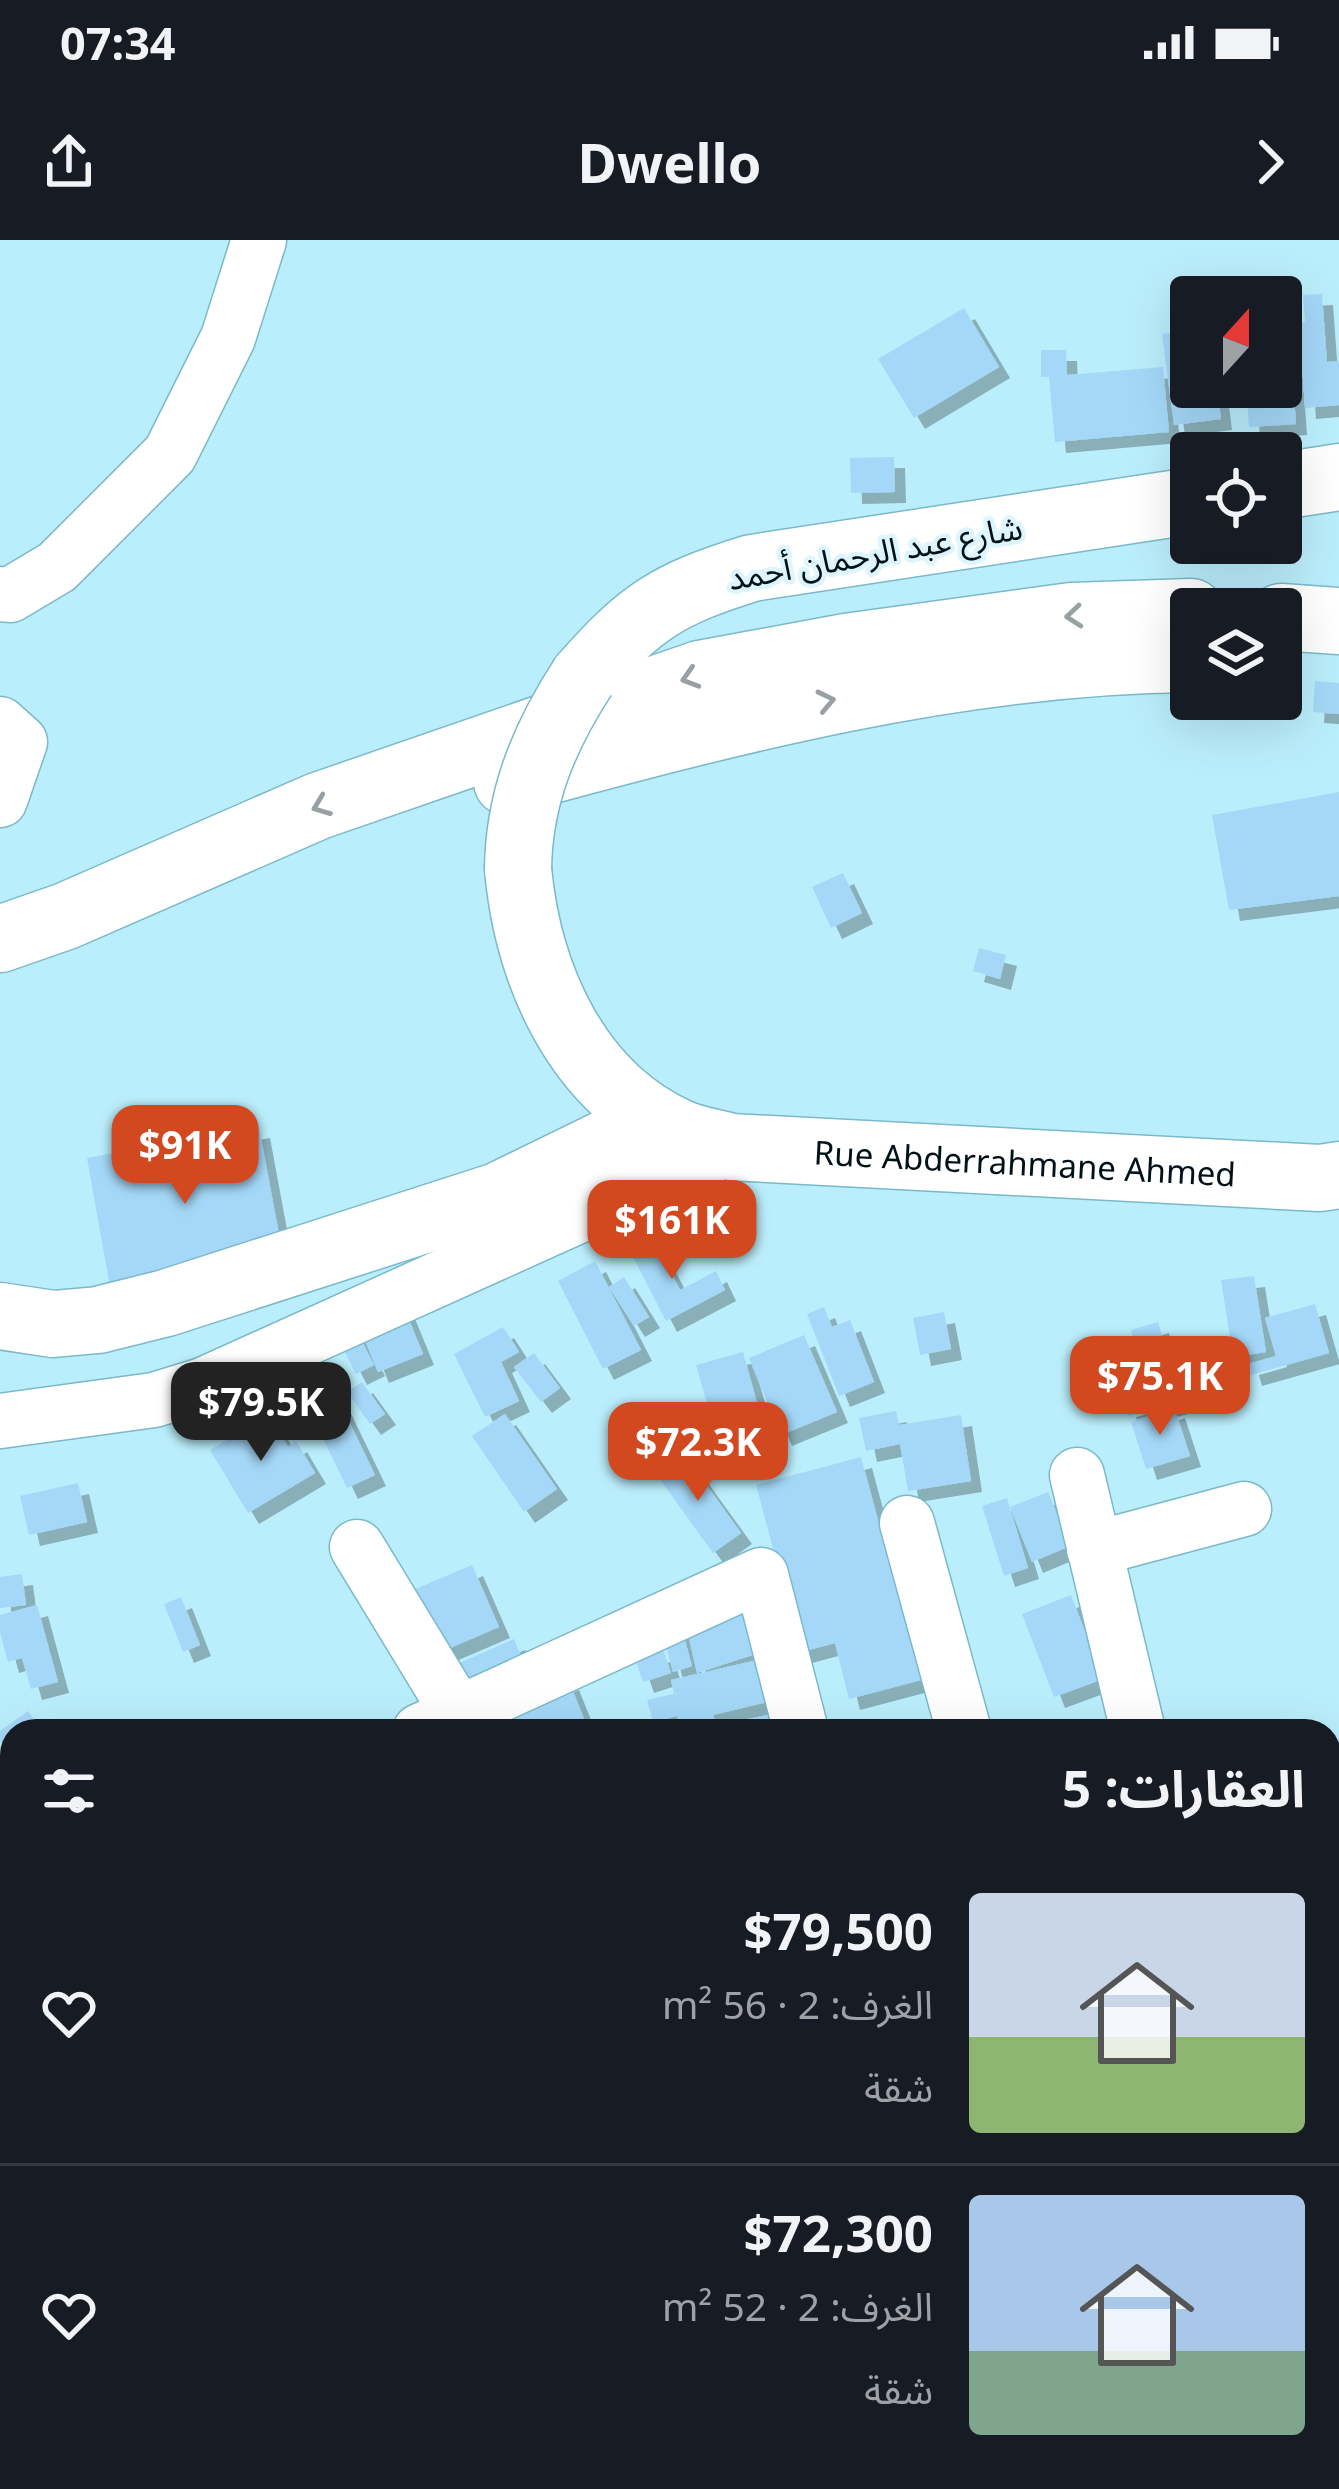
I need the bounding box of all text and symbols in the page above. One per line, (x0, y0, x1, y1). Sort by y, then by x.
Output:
text: 07:34 (60, 12, 176, 73)
text: Dwello (578, 125, 761, 199)
icon: share (36, 129, 102, 195)
icon: forward (1237, 129, 1303, 195)
north arrow (1170, 276, 1302, 408)
map controls (1170, 276, 1302, 720)
button: locate (1170, 432, 1302, 564)
street label: شارع عبد الرحمان أحمد (724, 504, 1026, 603)
button: layers (1170, 588, 1302, 720)
one-way arrow (1064, 603, 1083, 629)
one-way arrow (680, 664, 700, 689)
one-way arrow (816, 690, 836, 715)
one-way arrow (312, 792, 333, 816)
pin: $91K (114, 1105, 256, 1207)
text: $91K (139, 1117, 231, 1170)
street label: Rue Abderrahmane Ahmed (813, 1129, 1237, 1196)
pin: $161K (588, 1180, 756, 1282)
text: $161K (614, 1192, 730, 1245)
pin: $75.1K (1062, 1336, 1258, 1438)
text: $75.1K (1097, 1348, 1223, 1401)
pin: $79.5K (163, 1362, 359, 1464)
text: $79.5K (198, 1374, 324, 1427)
pin: $72.3K (600, 1402, 796, 1504)
text: $72.3K (635, 1414, 761, 1467)
text: العقارات: 5 (1062, 1752, 1305, 1822)
icon: filters (36, 1758, 102, 1824)
text: $79,500 (743, 1895, 933, 1965)
icon: home (1065, 1941, 1209, 2085)
text: الغرف: 2 · 56 m² (662, 1977, 933, 2030)
icon: heart (36, 1980, 102, 2046)
text: شقة (864, 2060, 933, 2113)
text: $72,300 (743, 2197, 933, 2267)
icon: home (1065, 2243, 1209, 2387)
text: الغرف: 2 · 52 m² (662, 2279, 933, 2332)
icon: heart (36, 2282, 102, 2348)
text: شقة (864, 2362, 933, 2415)

